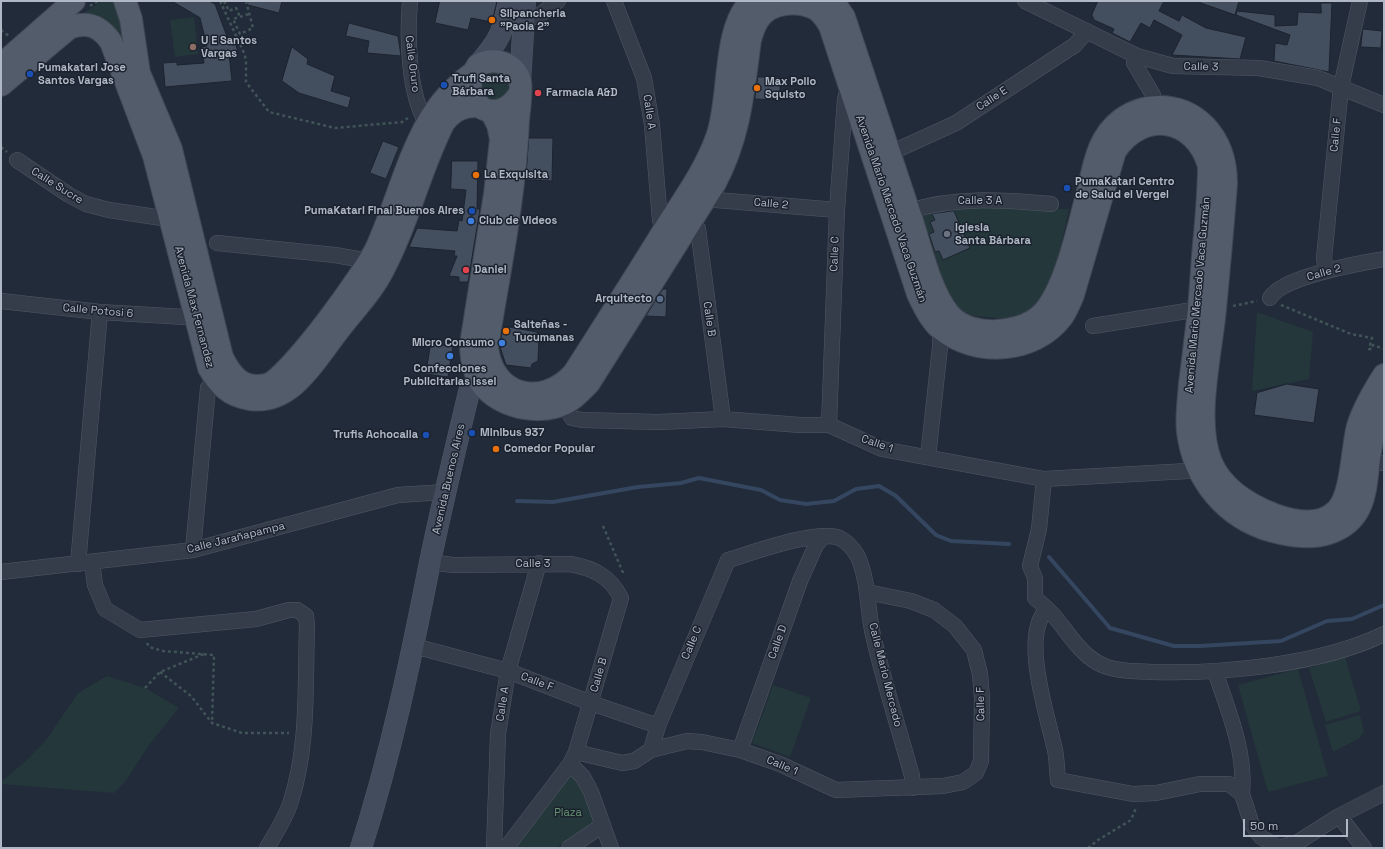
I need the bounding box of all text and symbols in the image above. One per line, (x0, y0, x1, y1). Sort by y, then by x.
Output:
place label: Silpancheria "Paola 2" (500, 7, 566, 33)
marker: Silpancheria "Paola 2" (487, 15, 497, 25)
place label: U E Santos Vargas (201, 34, 257, 60)
street label: Calle Oruro (402, 35, 422, 93)
marker: U E Santos Vargas (188, 42, 198, 52)
street label: Calle 3 (1184, 60, 1218, 74)
place label: Pumakatari Jose Santos Vargas (38, 61, 126, 87)
marker: Pumakatari Jose Santos Vargas (25, 69, 35, 79)
place label: Trufi Santa Bárbara (452, 72, 510, 98)
place label: Max Pollo Squisto (765, 75, 816, 101)
marker: Trufi Santa Bárbara (439, 80, 449, 90)
marker: Max Pollo Squisto (752, 83, 762, 93)
street label: Calle E (974, 84, 1010, 114)
place label: Farmacia A&D (546, 86, 617, 100)
marker: Farmacia A&D (533, 88, 543, 98)
street label: Calle A (640, 94, 658, 130)
street label: Avenida Mario Mercado Vaca Guzmán (853, 114, 929, 304)
street label: Calle F (1328, 117, 1344, 153)
street label: Calle Sucre (29, 165, 85, 207)
place label: La Exquisita (484, 168, 548, 182)
marker: La Exquisita (471, 170, 481, 180)
place label: PumaKatari Centro de Salud el Vergel (1075, 175, 1174, 201)
marker: PumaKatari Centro de Salud el Vergel (1062, 183, 1072, 193)
street label: Calle 3 A (958, 194, 1002, 208)
street label: Calle 2 (753, 196, 789, 212)
street label: Avenida Mario Mercado Vaca Guzmán (1183, 196, 1213, 394)
place label: PumaKatari Final Buenos Aires (304, 204, 464, 218)
marker: PumaKatari Final Buenos Aires (467, 206, 477, 216)
place label: Club de Videos (479, 214, 557, 228)
marker: Club de Videos (466, 216, 476, 226)
place label: Iglesia Santa Bárbara (955, 221, 1031, 247)
marker: Iglesia Santa Bárbara (942, 229, 952, 239)
street label: Calle C (828, 236, 842, 272)
street label: Avenida Max Fernandez (171, 245, 217, 369)
street label: Calle 2 (1305, 262, 1343, 284)
place label: Daniel (474, 263, 507, 277)
marker: Daniel (461, 265, 471, 275)
place label: Arquitecto (595, 292, 652, 306)
marker: Arquitecto (655, 294, 665, 304)
street label: Calle Potosi 6 (62, 301, 134, 321)
street label: Calle B (700, 301, 718, 337)
place label: Salteñas - Tucumanas (514, 318, 574, 344)
marker: Salteñas - Tucumanas (501, 326, 511, 336)
place label: Micro Consumo (412, 336, 494, 350)
marker: Micro Consumo (497, 338, 507, 348)
marker: Confecciones Publicitarias Issei (445, 351, 455, 361)
place label: Confecciones Publicitarias Issei (404, 362, 496, 388)
street label: Avenida Buenos Aires (430, 422, 468, 536)
place label: Minibus 937 (480, 426, 544, 440)
place label: Trufis Achocalla (333, 428, 418, 442)
marker: Minibus 937 (467, 428, 477, 438)
marker: Trufis Achocalla (421, 430, 431, 440)
street label: Calle 1 (859, 432, 895, 456)
place label: Comedor Popular (504, 442, 595, 456)
marker: Comedor Popular (491, 444, 501, 454)
street label: Calle Jarañapampa (186, 519, 286, 557)
street label: Calle 3 (516, 557, 550, 571)
street label: Calle Mario Mercado (866, 621, 904, 729)
street label: Calle D (766, 623, 790, 661)
street label: Calle C (679, 624, 705, 662)
street label: Calle B (588, 656, 610, 694)
street label: Calle F (519, 670, 555, 694)
street label: Calle A (494, 686, 512, 722)
street label: Calle F (974, 687, 988, 721)
street label: Calle 1 (764, 754, 800, 778)
park label: Plaza (554, 806, 582, 820)
scale bar (1245, 811, 1350, 837)
text: 50 m (1250, 818, 1278, 834)

